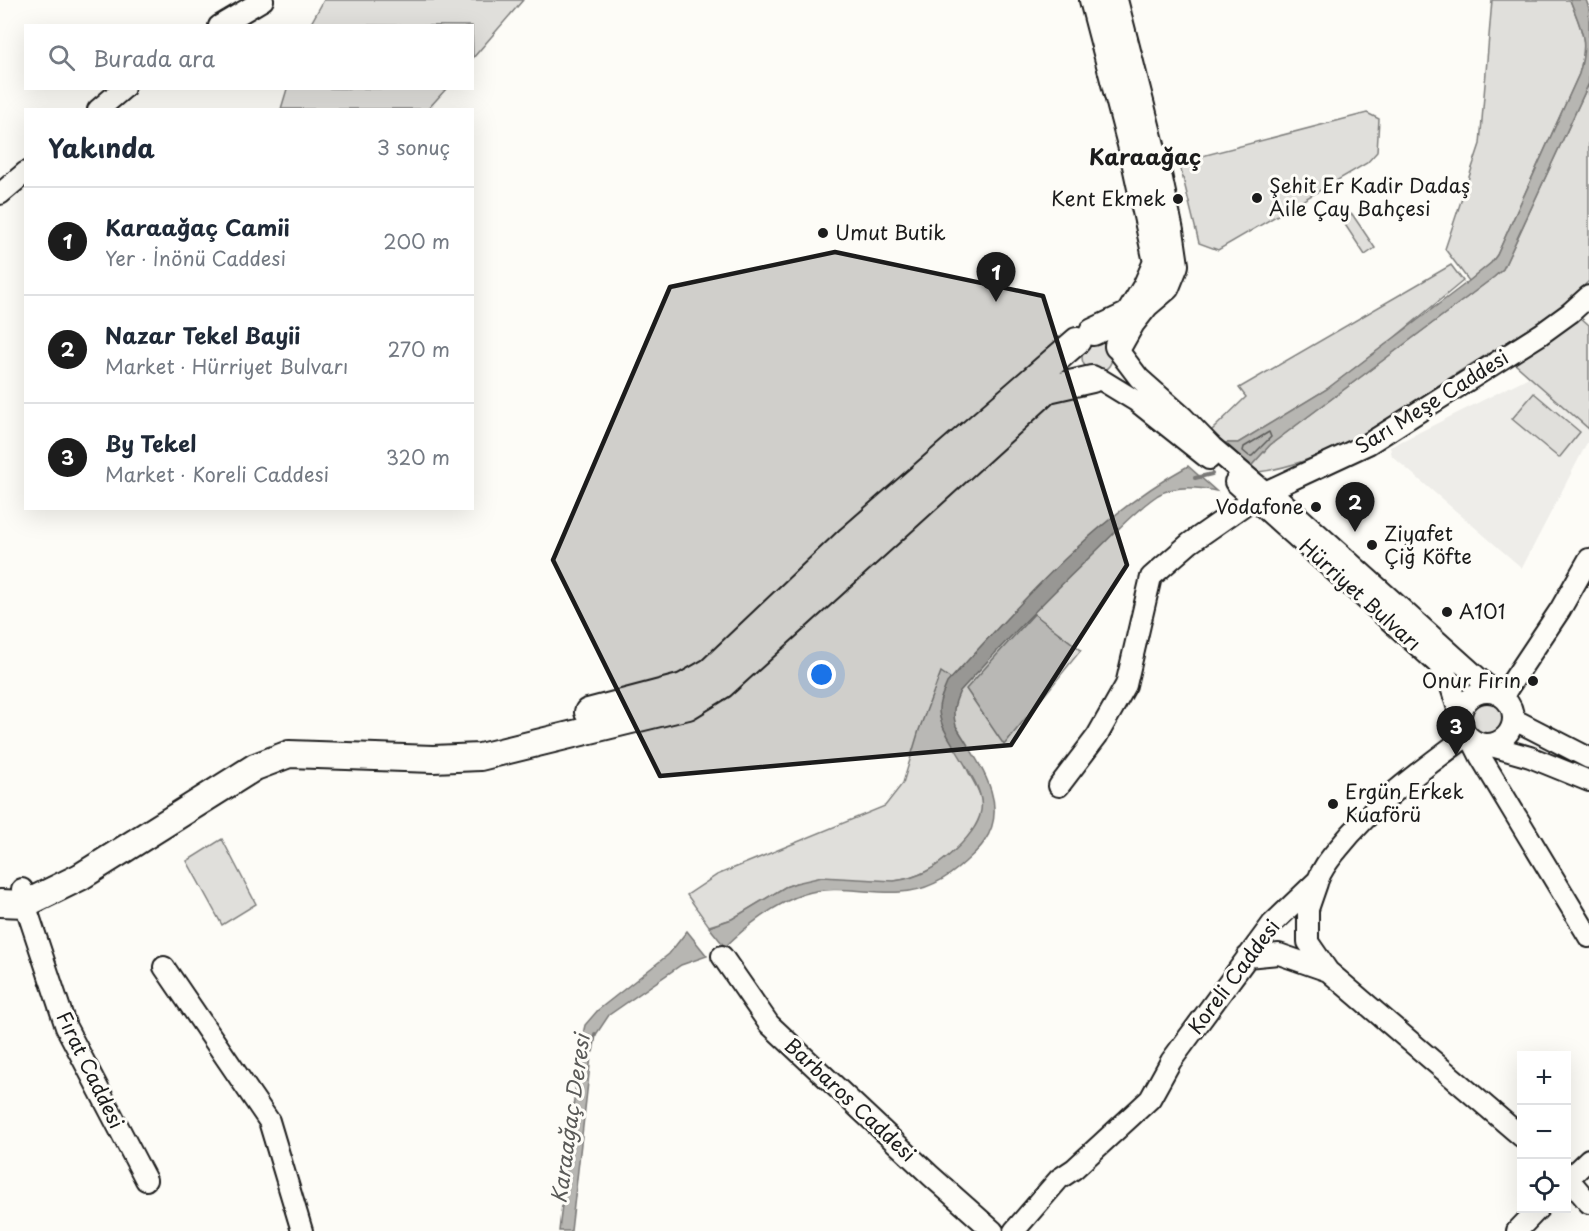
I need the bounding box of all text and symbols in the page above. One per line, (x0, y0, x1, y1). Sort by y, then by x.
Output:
search box (24, 24, 474, 90)
icon: search (45, 41, 78, 74)
text: Burada ara (93, 41, 215, 74)
text: Yakında (48, 128, 155, 167)
text: 3 sonuç (377, 132, 450, 162)
district label: Karaağaç (1089, 139, 1201, 172)
place label: Şehit Er Kadir Dadaş Aile Çay Bahçesi (1269, 170, 1470, 223)
place label: Kent Ekmek (1051, 183, 1166, 213)
marker: Şehit Er Kadir Dadaş Aile Çay Bahçesi (1250, 191, 1264, 205)
marker: Kent Ekmek (1171, 192, 1185, 206)
text: Karaağaç Camii (105, 210, 290, 243)
place label: Umut Butik (835, 217, 946, 247)
text: 1 (63, 226, 72, 256)
text: 200 m (383, 226, 450, 256)
marker: Umut Butik (816, 226, 830, 240)
text: Yer · İnönü Caddesi (105, 243, 286, 273)
pin: 1 (976, 252, 1016, 302)
text: Nazar Tekel Bayii (105, 318, 301, 351)
text: 2 (60, 334, 75, 364)
text: 270 m (387, 334, 450, 364)
street label: Sarı Meşe Caddesi (1349, 342, 1514, 460)
text: Market · Hürriyet Bulvarı (105, 351, 348, 381)
text: By Tekel (105, 426, 196, 459)
text: 3 (61, 442, 74, 472)
text: 320 m (386, 442, 450, 472)
text: Market · Koreli Caddesi (105, 459, 329, 489)
pin: 2 (1336, 482, 1374, 532)
place label: Vodafone (1216, 491, 1304, 521)
marker: Vodafone (1309, 500, 1323, 514)
place label: Ziyafet Çiğ Köfte (1384, 518, 1472, 571)
street label: Hürriyet Bulvarı (1293, 531, 1428, 657)
marker: Ziyafet Çiğ Köfte (1365, 538, 1379, 552)
place label: A101 (1459, 596, 1505, 626)
marker: A101 (1440, 605, 1454, 619)
your location (807, 660, 836, 689)
place label: Onur Fırın (1422, 665, 1521, 695)
marker: Onur Fırın (1526, 674, 1540, 688)
pin: 3 (1436, 706, 1476, 756)
place label: Ergün Erkek Kuaförü (1345, 776, 1464, 829)
marker: Ergün Erkek Kuaförü (1326, 797, 1340, 811)
street label: Koreli Caddesi (1180, 913, 1286, 1040)
street label: Fırat Caddesi (50, 1006, 132, 1133)
water label: Karaağaç Deresi (541, 1029, 597, 1205)
street label: Barbaros Caddesi (778, 1030, 923, 1168)
map controls (1517, 1051, 1571, 1213)
button: + (1517, 1051, 1571, 1105)
button: − (1517, 1105, 1571, 1159)
button: locate (1517, 1159, 1571, 1213)

